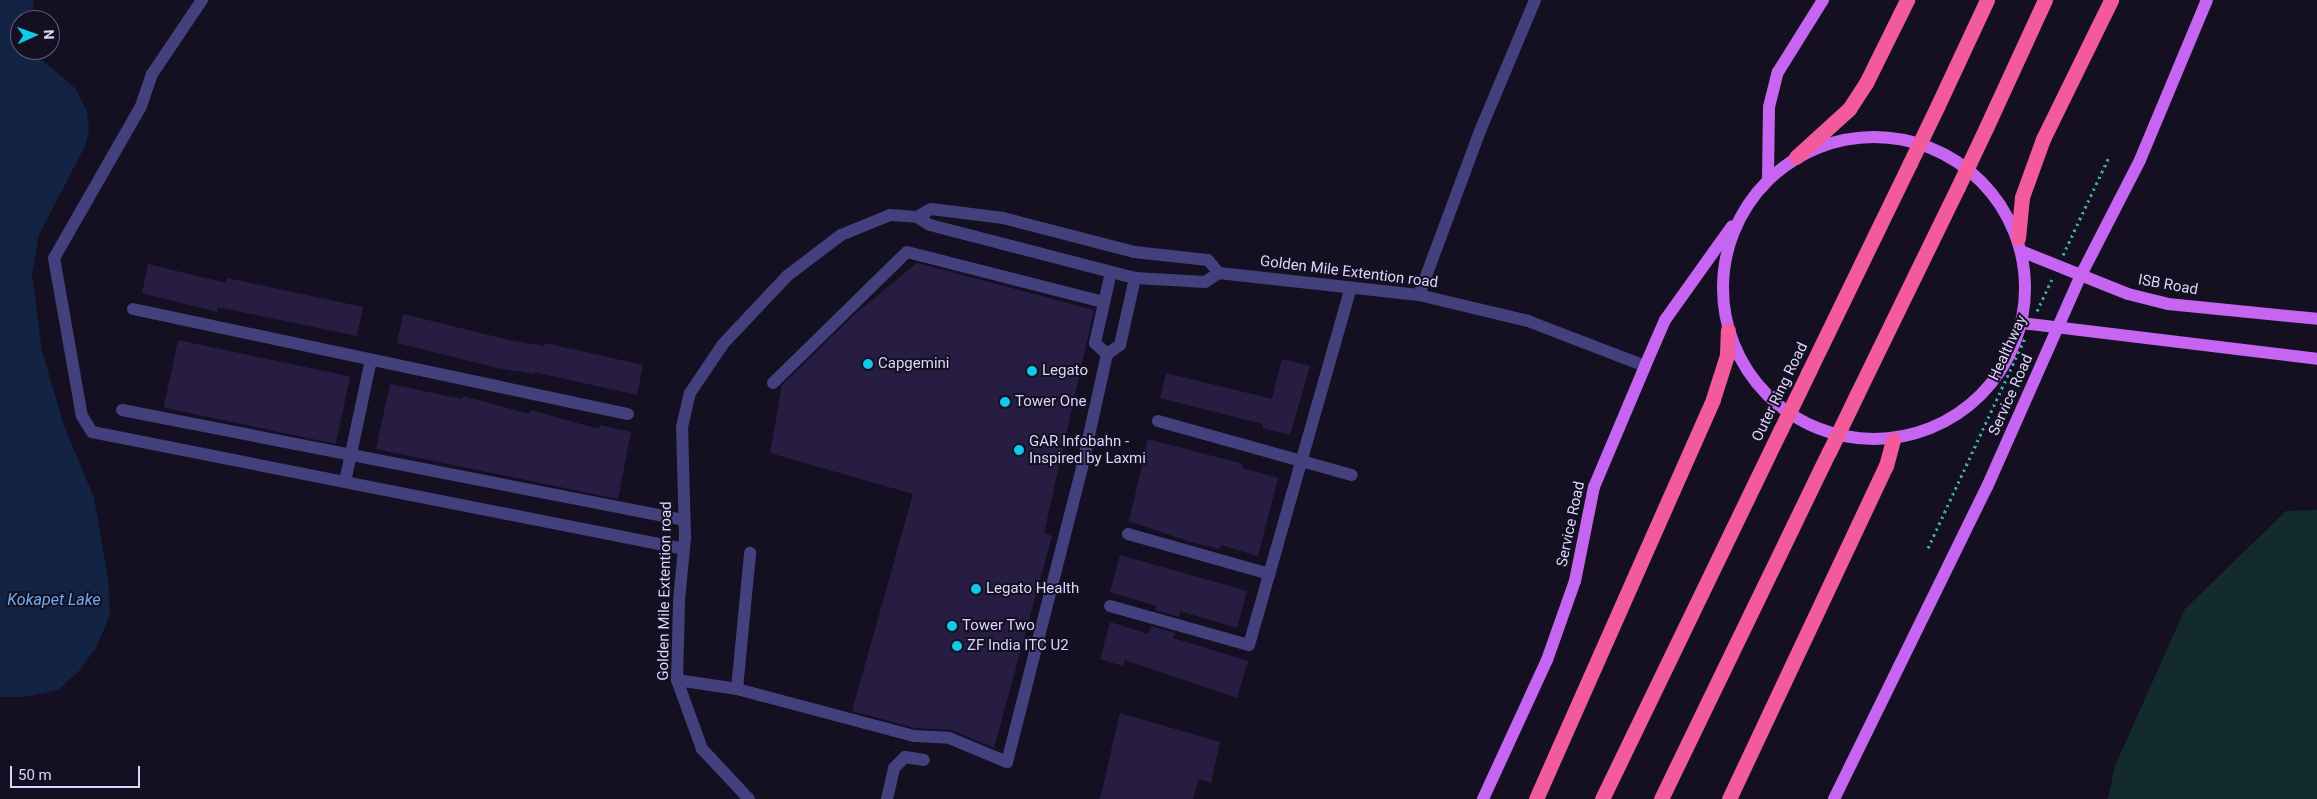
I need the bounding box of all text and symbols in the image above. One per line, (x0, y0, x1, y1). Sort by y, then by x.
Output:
north arrow (10, 10, 60, 60)
text: N (41, 29, 57, 40)
street label: Golden Mile Extention road (1259, 252, 1439, 292)
street label: ISB Road (2137, 271, 2199, 299)
street label: Healthway (1985, 312, 2031, 384)
street label: Outer Ring Road (1748, 340, 1812, 444)
street label: Service Road (1985, 352, 2037, 438)
place label: Capgemini (878, 355, 949, 373)
marker: Capgemini (862, 358, 874, 370)
place label: Legato (1042, 362, 1088, 380)
marker: Legato (1026, 365, 1038, 377)
place label: Tower One (1015, 393, 1086, 411)
marker: Tower One (999, 396, 1011, 408)
place label: GAR Infobahn - Inspired by Laxmi (1029, 432, 1146, 467)
marker: GAR Infobahn - Inspired by Laxmi (1013, 444, 1025, 456)
street label: Service Road (1553, 480, 1589, 568)
street label: Golden Mile Extention road (654, 501, 676, 681)
place label: Legato Health (986, 580, 1079, 598)
marker: Legato Health (970, 583, 982, 595)
water label: Kokapet Lake (7, 590, 101, 610)
place label: Tower Two (962, 617, 1035, 635)
marker: Tower Two (946, 620, 958, 632)
place label: ZF India ITC U2 (967, 637, 1069, 655)
marker: ZF India ITC U2 (951, 640, 963, 652)
scale bar (12, 756, 142, 788)
text: 50 m (18, 766, 52, 784)

